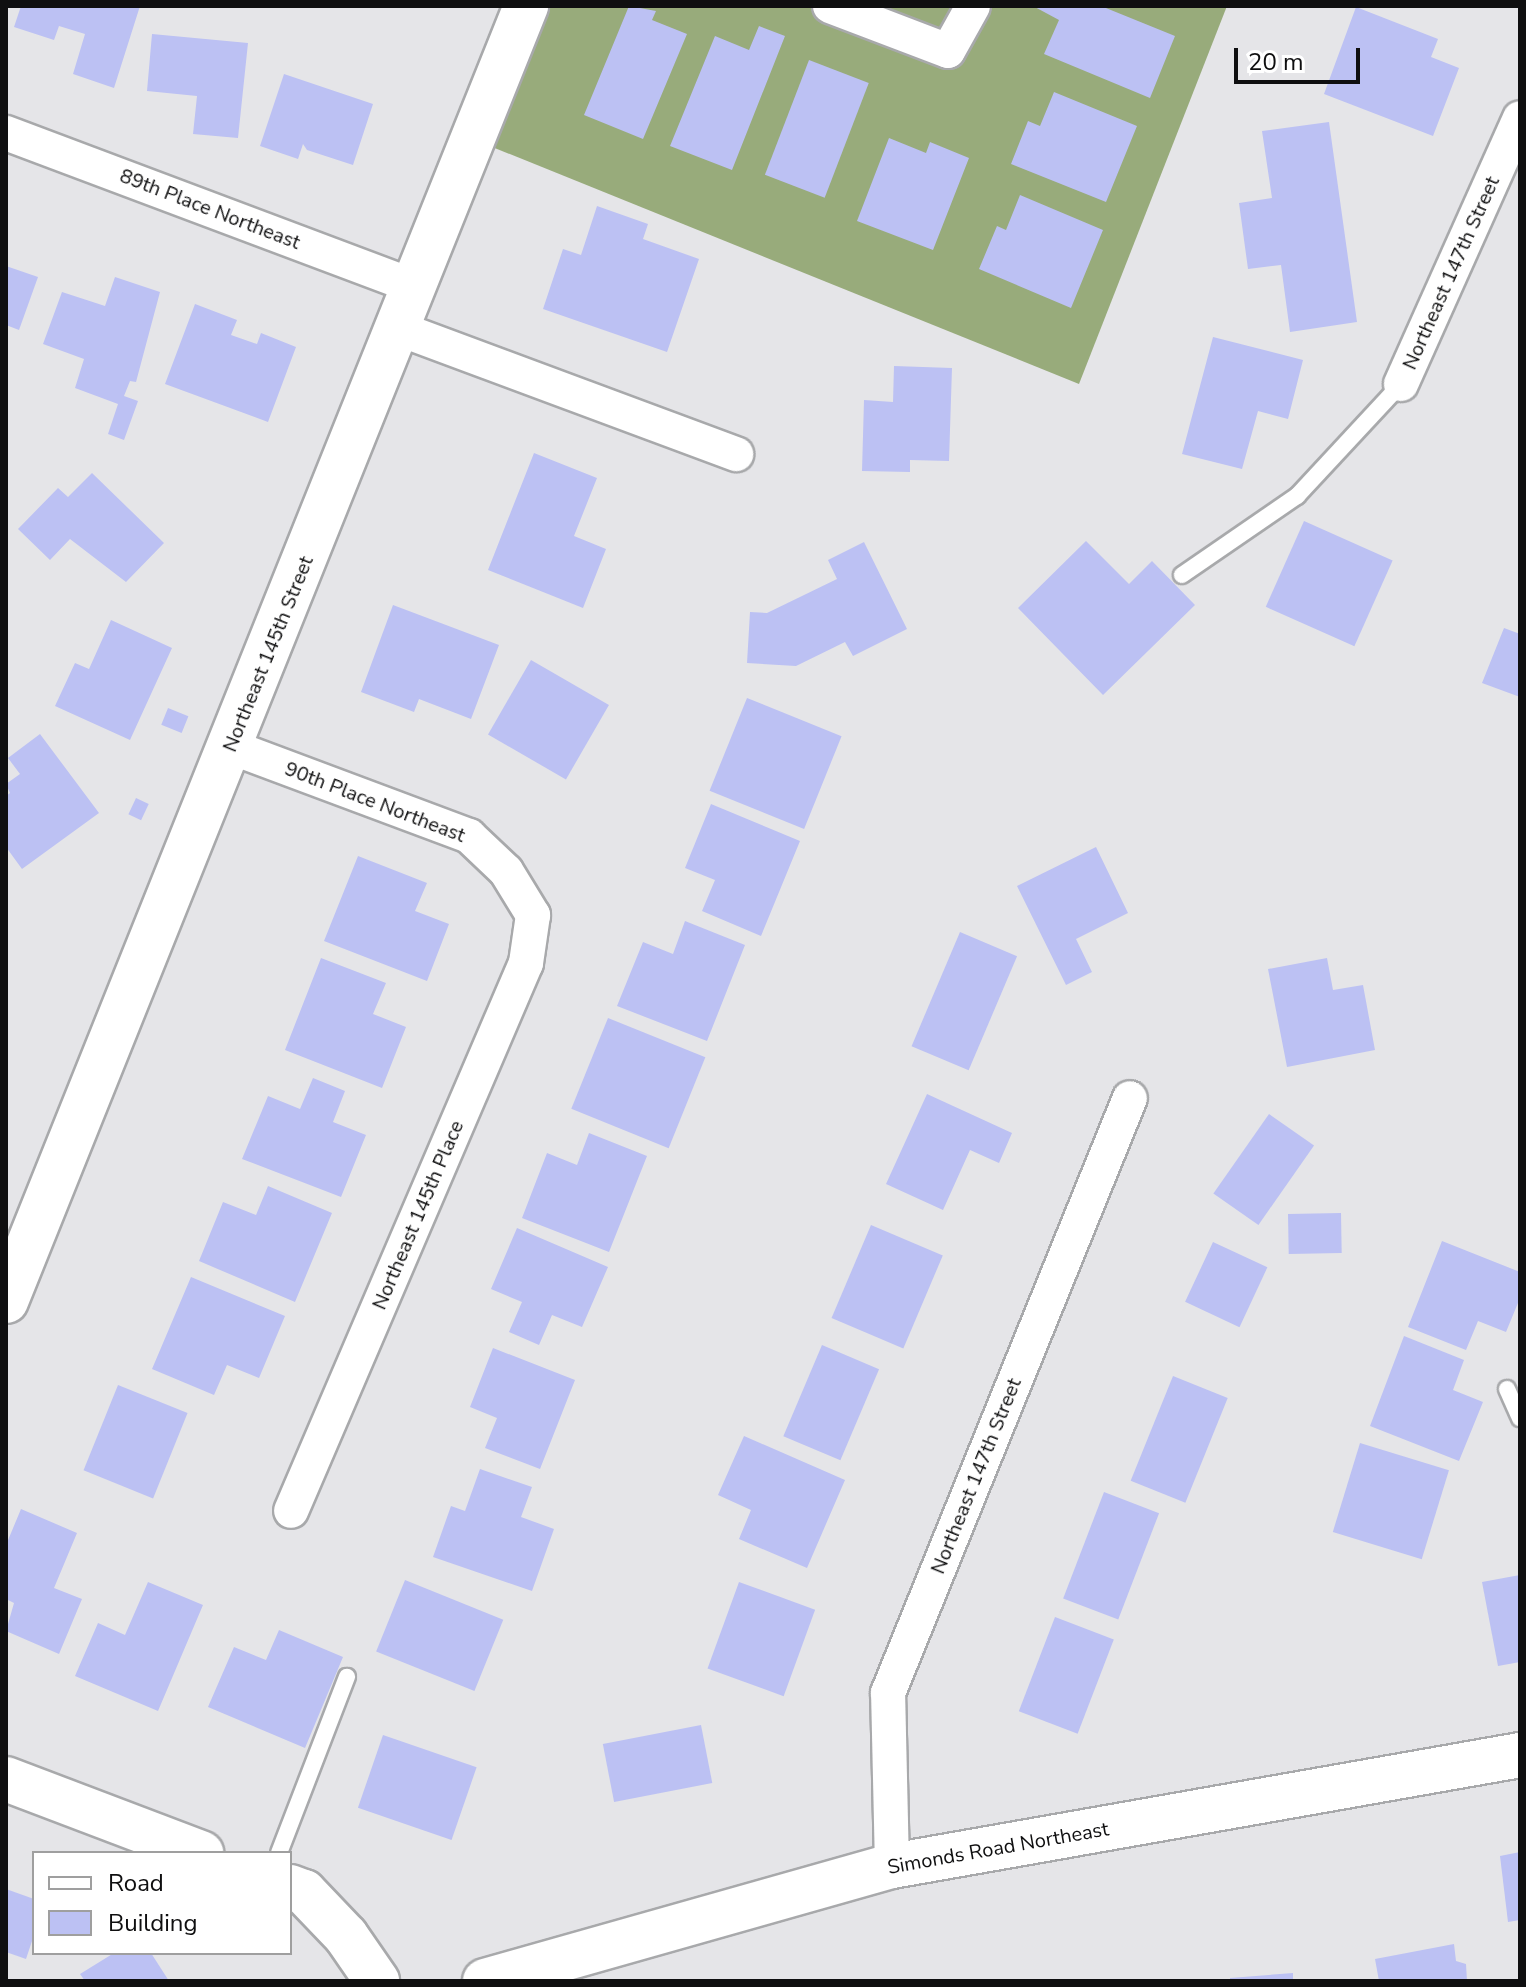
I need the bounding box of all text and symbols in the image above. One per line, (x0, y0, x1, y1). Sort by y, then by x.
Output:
scale bar (1238, 32, 1364, 82)
text: 20 m (1248, 46, 1304, 78)
street label: 89th Place Northeast (116, 164, 304, 254)
street label: Northeast 147th Street (1398, 173, 1504, 373)
street label: Northeast 145th Street (218, 553, 318, 755)
street label: 90th Place Northeast (281, 757, 469, 847)
street label: Northeast 145th Place (367, 1117, 469, 1313)
street label: Northeast 147th Street (926, 1375, 1026, 1577)
street label: Simonds Road Northeast (885, 1817, 1111, 1879)
legend (32, 1851, 292, 1955)
text: Road (108, 1867, 164, 1899)
text: Building (108, 1907, 198, 1939)

